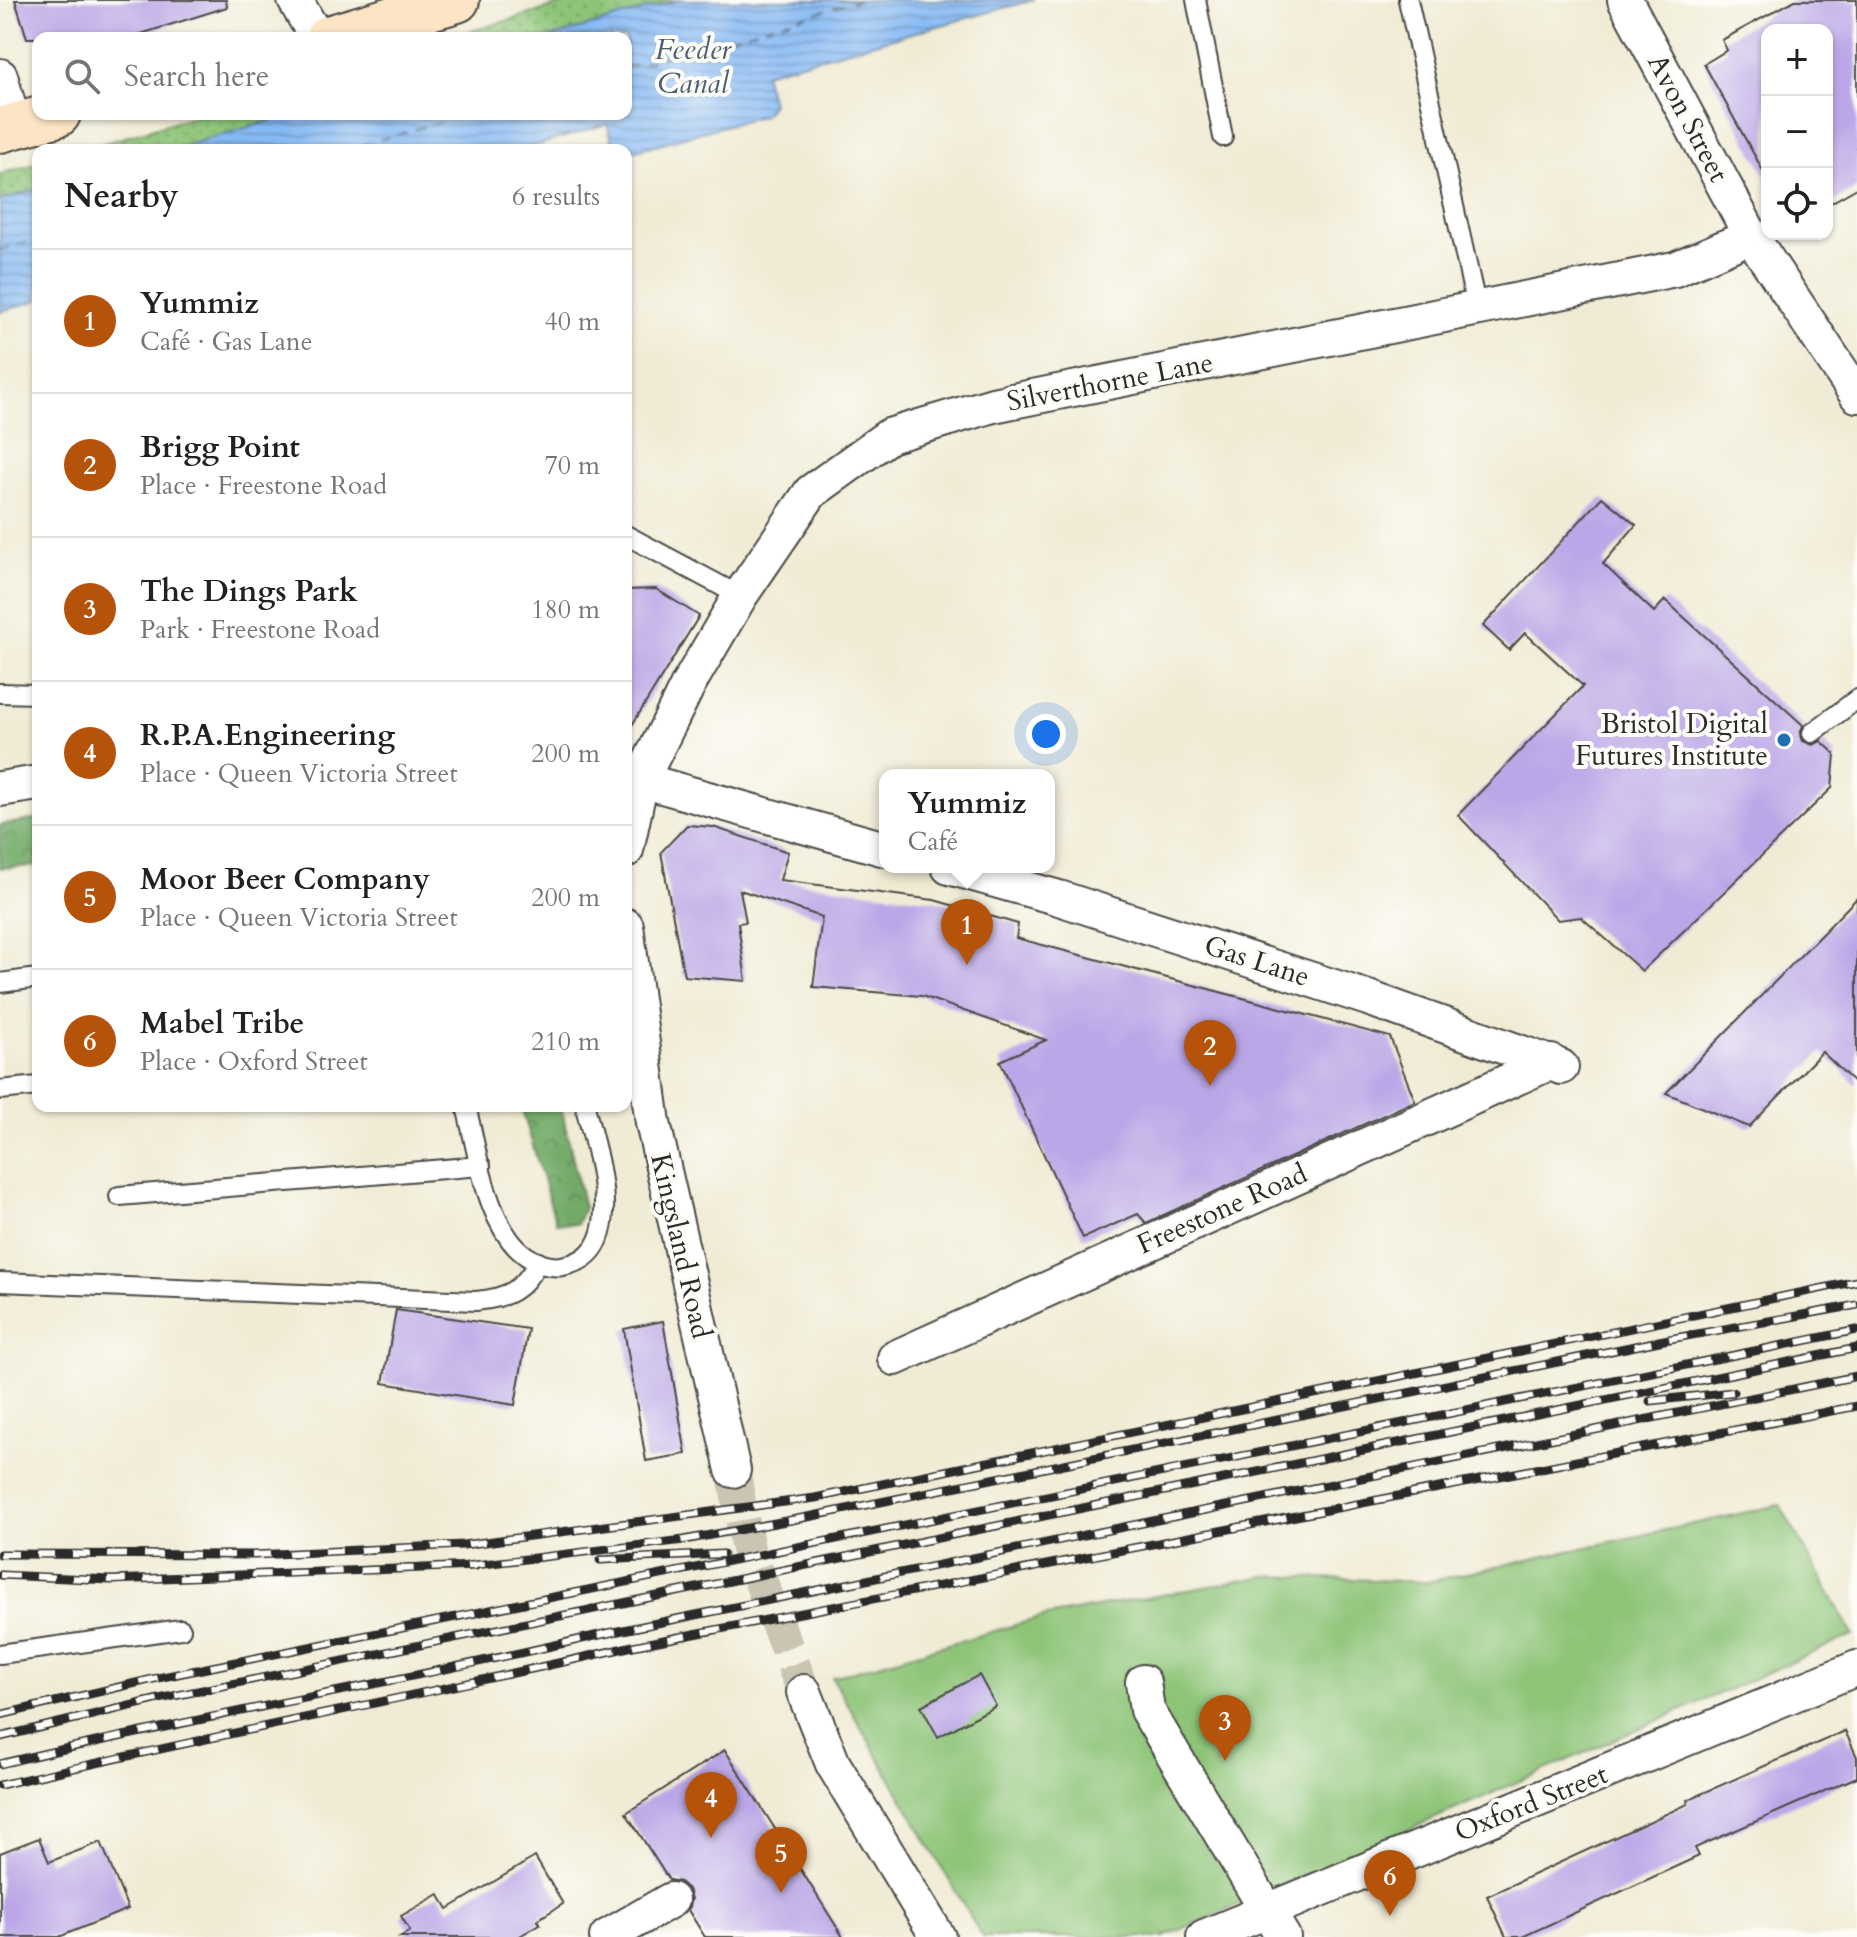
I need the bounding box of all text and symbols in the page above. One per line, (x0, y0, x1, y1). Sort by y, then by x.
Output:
map controls (1761, 24, 1833, 240)
button: + (1761, 24, 1833, 96)
water label: Feeder Canal (655, 29, 732, 104)
search box (32, 32, 632, 120)
street label: Avon Street (1638, 47, 1738, 189)
icon: search (60, 54, 104, 98)
text: Search here (124, 56, 269, 97)
button: − (1761, 96, 1833, 168)
button: locate (1761, 168, 1833, 240)
text: Nearby (64, 173, 179, 219)
text: 6 results (512, 179, 600, 214)
text: Yummiz (140, 283, 259, 324)
text: 1 (83, 304, 97, 339)
text: 40 m (544, 304, 600, 339)
text: Café · Gas Lane (140, 324, 312, 359)
street label: Silverthorne Lane (1004, 343, 1216, 421)
text: Brigg Point (140, 427, 300, 468)
text: 2 (83, 448, 97, 483)
text: 70 m (544, 448, 600, 483)
text: Place · Freestone Road (140, 468, 387, 503)
text: The Dings Park (140, 571, 358, 612)
text: 3 (83, 592, 97, 627)
text: 180 m (531, 592, 600, 627)
text: Park · Freestone Road (140, 612, 380, 647)
place label: Bristol Digital Futures Institute (1575, 705, 1768, 775)
your location (1026, 714, 1066, 754)
text: R.P.A.Engineering (140, 715, 395, 756)
marker: Bristol Digital Futures Institute (1775, 731, 1793, 749)
text: 4 (83, 736, 97, 771)
text: 200 m (531, 736, 600, 771)
text: Place · Queen Victoria Street (140, 756, 458, 791)
popup (879, 769, 1055, 873)
text: Yummiz (908, 783, 1026, 824)
text: Café (908, 824, 958, 859)
text: Moor Beer Company (140, 859, 430, 900)
text: 5 (83, 880, 97, 915)
text: 200 m (531, 880, 600, 915)
pin: 1 (941, 899, 993, 965)
text: Place · Queen Victoria Street (140, 900, 458, 935)
street label: Gas Lane (1199, 926, 1315, 996)
text: Mabel Tribe (140, 1003, 304, 1044)
pin: 2 (1184, 1020, 1236, 1086)
text: 6 (83, 1024, 97, 1059)
text: 210 m (531, 1024, 600, 1059)
text: Place · Oxford Street (140, 1044, 368, 1079)
street label: Kingsland Road (641, 1150, 721, 1342)
street label: Freestone Road (1131, 1154, 1313, 1264)
pin: 3 (1199, 1695, 1251, 1761)
street label: Oxford Street (1449, 1755, 1613, 1851)
pin: 4 (685, 1772, 737, 1838)
pin: 5 (755, 1827, 807, 1893)
pin: 6 (1364, 1850, 1416, 1916)

